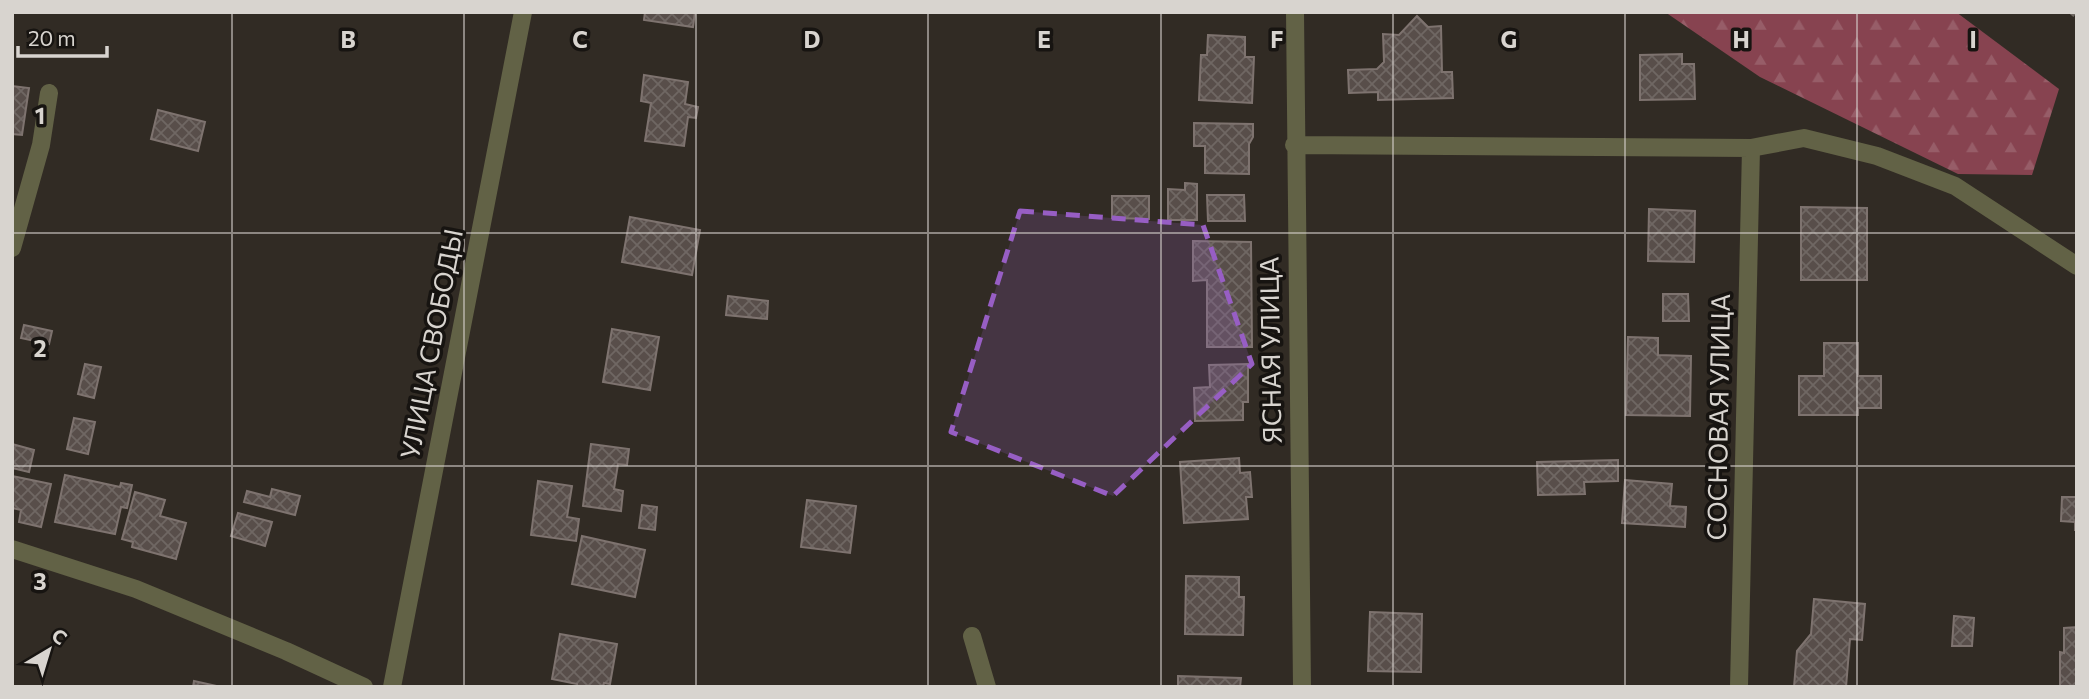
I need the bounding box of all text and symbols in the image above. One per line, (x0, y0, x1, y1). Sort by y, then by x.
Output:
scale bar (18, 14, 107, 58)
text: 20 m (28, 25, 76, 50)
text: B (340, 25, 356, 53)
text: C (572, 25, 588, 53)
text: D (804, 25, 821, 53)
text: E (1037, 25, 1051, 53)
text: F (1270, 25, 1284, 53)
text: G (1501, 25, 1517, 53)
text: H (1732, 25, 1750, 53)
text: I (1969, 25, 1977, 53)
text: 1 (35, 101, 45, 129)
street label: УЛИЦА СВОБОДЫ (393, 226, 468, 461)
street label: ЯСНАЯ УЛИЦА (1252, 256, 1287, 444)
street label: СОСНОВАЯ УЛИЦА (1700, 293, 1735, 541)
text: 2 (33, 334, 47, 362)
text: 3 (33, 567, 47, 595)
north arrow (14, 615, 84, 685)
text: С (48, 623, 72, 649)

